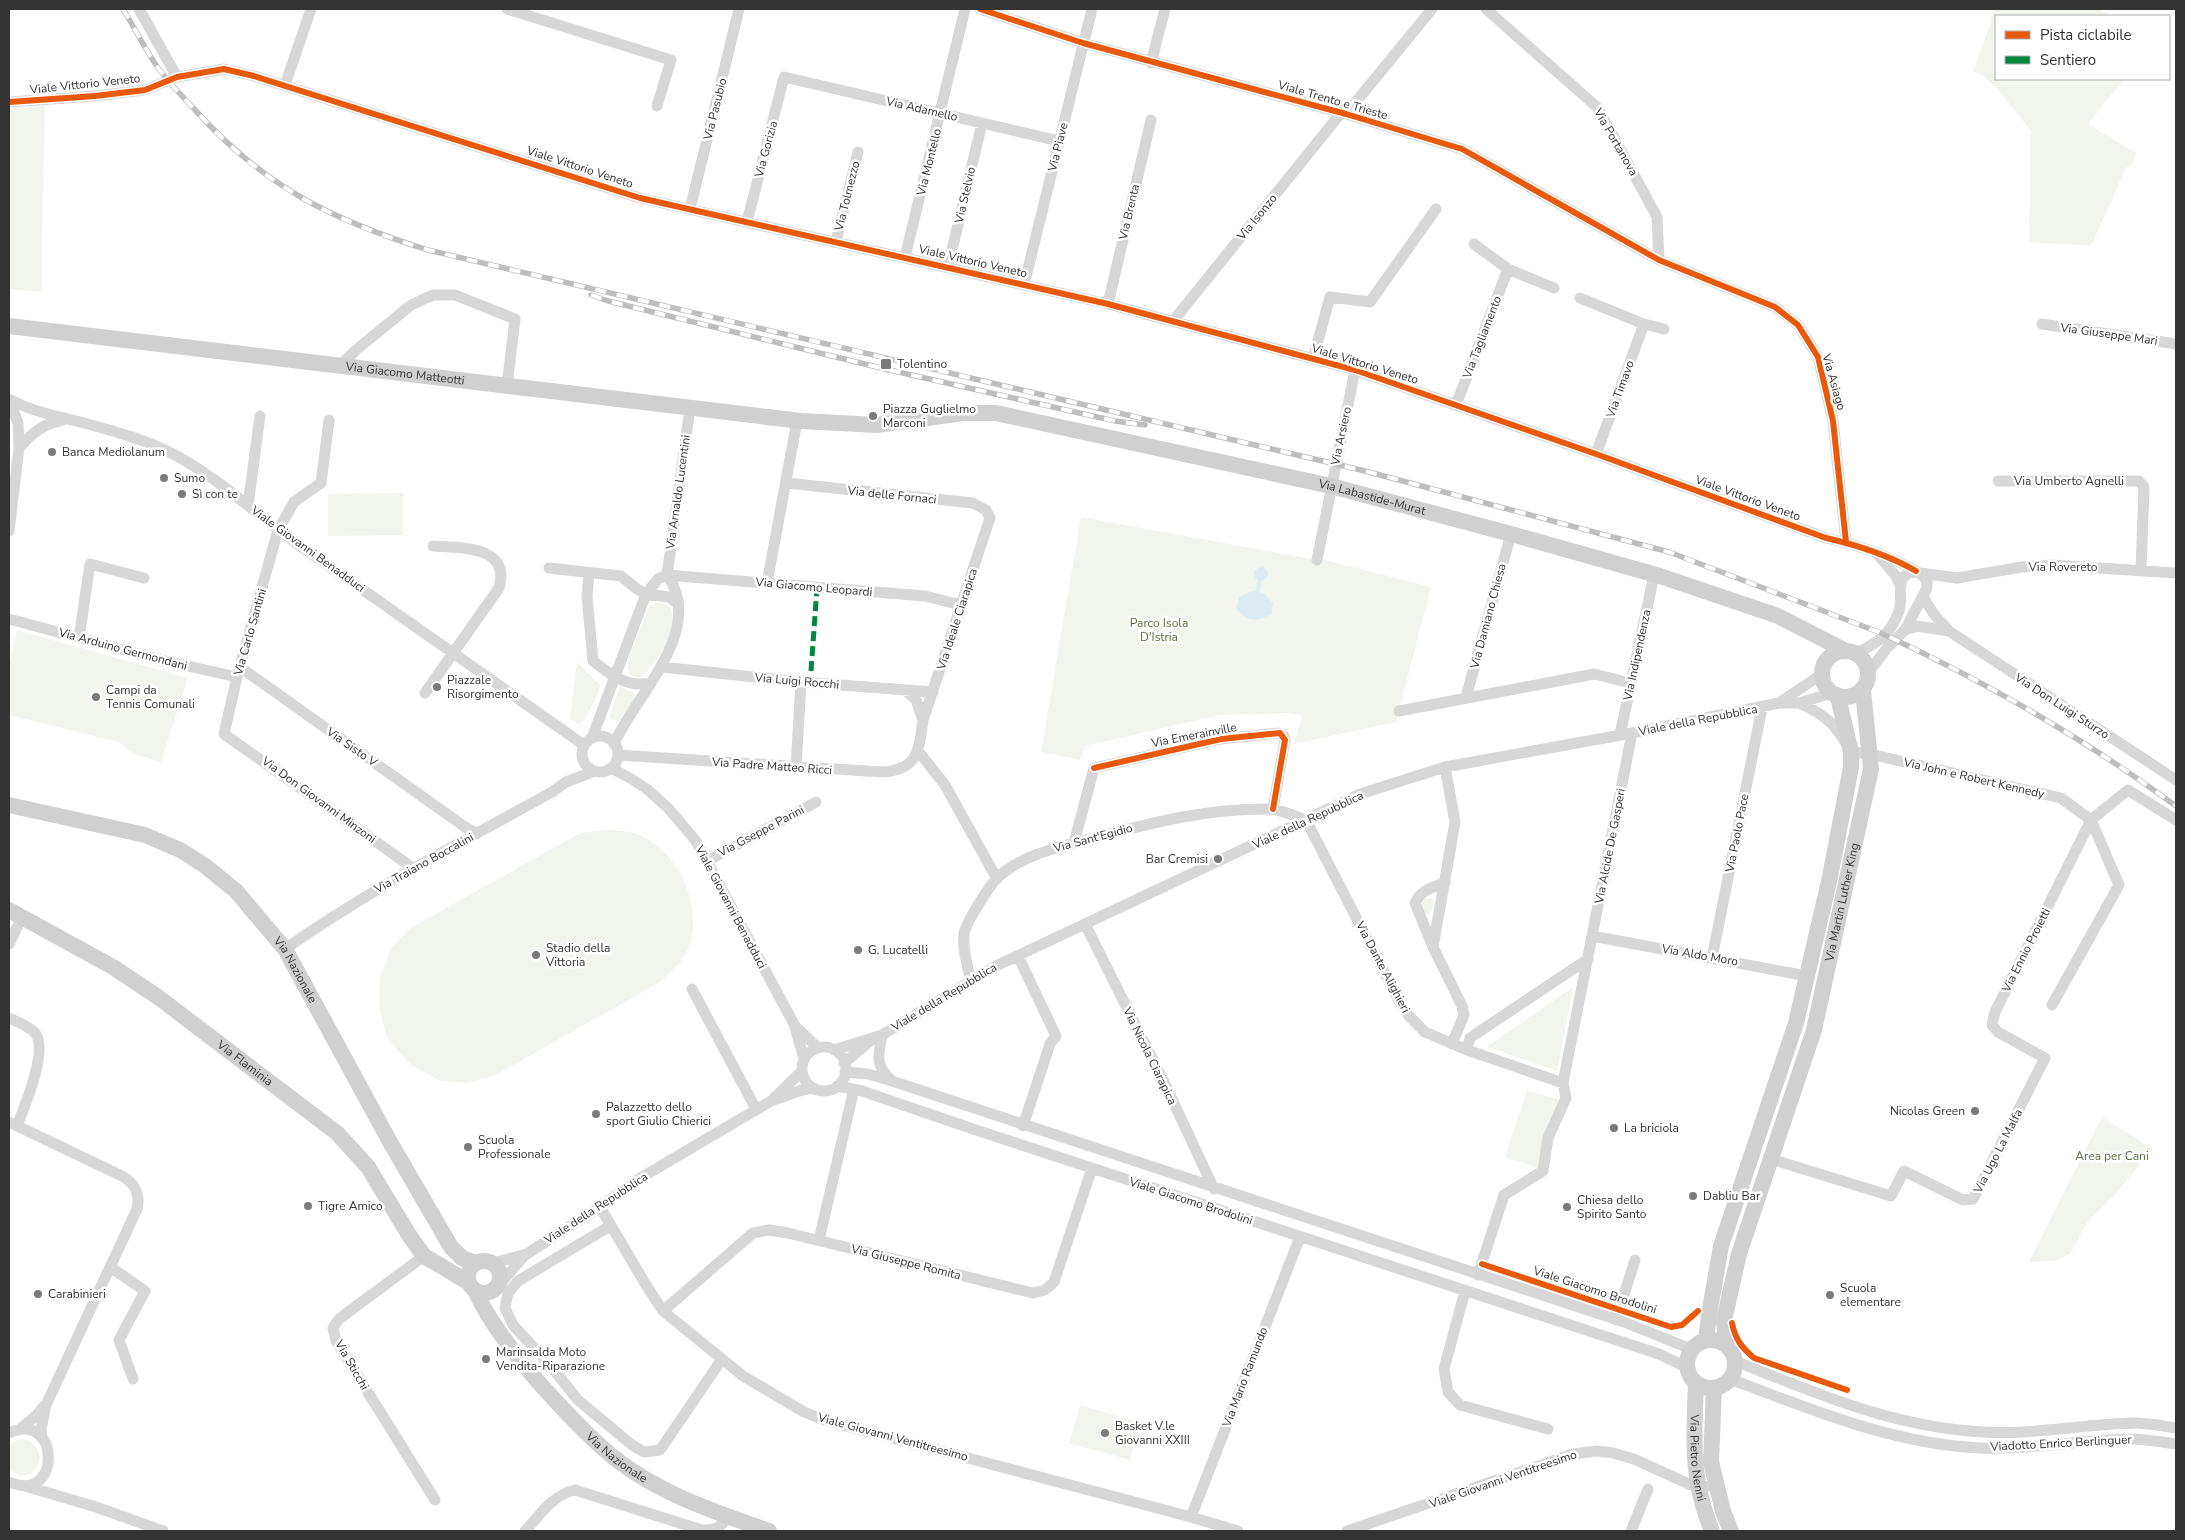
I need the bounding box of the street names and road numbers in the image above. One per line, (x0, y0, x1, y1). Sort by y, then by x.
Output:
street label: Viale Vittorio Veneto (28, 70, 141, 98)
street label: Via Pasubio (699, 76, 730, 143)
street label: Viale Trento e Trieste (1275, 76, 1390, 123)
street label: Via Adamello (884, 93, 960, 125)
street label: Via Portanova (1590, 104, 1642, 179)
street label: Via Gorizia (751, 119, 781, 180)
street label: Via Piave (1044, 121, 1072, 174)
street label: Via Montello (913, 127, 945, 198)
street label: Viale Vittorio Veneto (524, 142, 636, 192)
street label: Via Tolmezzo (830, 159, 863, 234)
street label: Via Stelvio (951, 165, 979, 226)
street label: Via Brenta (1115, 183, 1143, 242)
street label: Via Isonzo (1233, 190, 1281, 244)
street label: Viale Vittorio Veneto (916, 240, 1029, 281)
street label: Via Tagliamento (1459, 293, 1505, 381)
street label: Via Giuseppe Mari (2058, 319, 2159, 349)
street label: Viale Vittorio Veneto (1309, 340, 1421, 388)
street label: Via Asiago (1818, 351, 1850, 412)
street label: Via Giacomo Matteotti (344, 358, 465, 389)
street label: Via Timavo (1602, 358, 1638, 421)
street label: Via Arsiero (1327, 405, 1355, 468)
street label: Via Arnaldo Lucentini (662, 434, 694, 551)
street label: Viale Vittorio Veneto (1692, 471, 1803, 525)
street label: Via Umberto Agnelli (2013, 473, 2124, 489)
street label: Via Labastide-Murat (1316, 475, 1428, 519)
street label: Via delle Fornaci (846, 482, 937, 508)
street label: Viale Giovanni Benadduci (247, 502, 368, 596)
street label: Via Rovereto (2028, 559, 2098, 575)
street label: Via Damiano Chiesa (1466, 562, 1510, 671)
street label: Via Ideale Ciarapica (933, 566, 981, 673)
street label: Via Giacomo Leopardi (754, 574, 873, 600)
street label: Via Carlo Santini (230, 587, 270, 678)
street label: Via Indipendenza (1619, 608, 1654, 703)
street label: Via Arduino Germondani (56, 624, 189, 674)
street label: Via Luigi Rocchi (753, 669, 840, 693)
street label: Via Don Luigi Sturzo (2011, 669, 2113, 743)
street label: Viale della Repubblica (1636, 701, 1759, 740)
street label: Via Emerainville (1149, 719, 1238, 751)
street label: Via Sisto V (323, 723, 381, 771)
street label: Via Don Giovanni Minzoni (258, 753, 379, 847)
street label: Via Padre Matteo Ricci (710, 754, 833, 778)
street label: Via John e Robert Kennedy (1901, 754, 2047, 802)
street label: Viale della Repubblica (1249, 787, 1366, 853)
street label: Via Alcide De Gasperi (1591, 787, 1629, 906)
street label: Via Paolo Pace (1721, 792, 1752, 875)
street label: Via Gseppe Parini (714, 802, 807, 861)
street label: Via Sant'Egidio (1051, 820, 1135, 856)
street label: Via Traiano Boccalini (371, 829, 476, 897)
street label: Via Martin Luther King (1821, 841, 1863, 964)
street label: Viale Giovanni Benadduci (691, 842, 770, 971)
street label: Via Ennio Proietti (1997, 905, 2054, 996)
street label: Via Dante Alighieri (1352, 918, 1414, 1016)
street label: Via Nazionale (269, 933, 321, 1006)
street label: Via Aldo Moro (1660, 940, 1740, 970)
street label: Viale della Repubblica (887, 959, 1000, 1035)
street label: Via Nicola Ciarapica (1119, 1004, 1181, 1107)
street label: Via Flaminia (213, 1036, 276, 1090)
street label: Via Ugo La Malfa (1969, 1106, 2026, 1197)
street label: Viale della Repubblica (540, 1168, 651, 1248)
street label: Viale Giacomo Brodolini (1126, 1173, 1255, 1229)
street label: Via Giuseppe Romita (849, 1240, 963, 1283)
street label: Viale Giacomo Brodolini (1530, 1262, 1659, 1318)
street label: Via Mario Ramundo (1218, 1324, 1272, 1430)
street label: Via Sticchi (331, 1336, 373, 1393)
street label: Viale Giovanni Ventitreesimo (815, 1409, 970, 1465)
street label: Via Pietro Nenni (1686, 1413, 1710, 1503)
street label: Via Nazionale (582, 1428, 650, 1486)
street label: Viadotto Enrico Berlinguer (1989, 1431, 2133, 1455)
street label: Viale Giovanni Ventitreesimo (1426, 1446, 1579, 1512)

